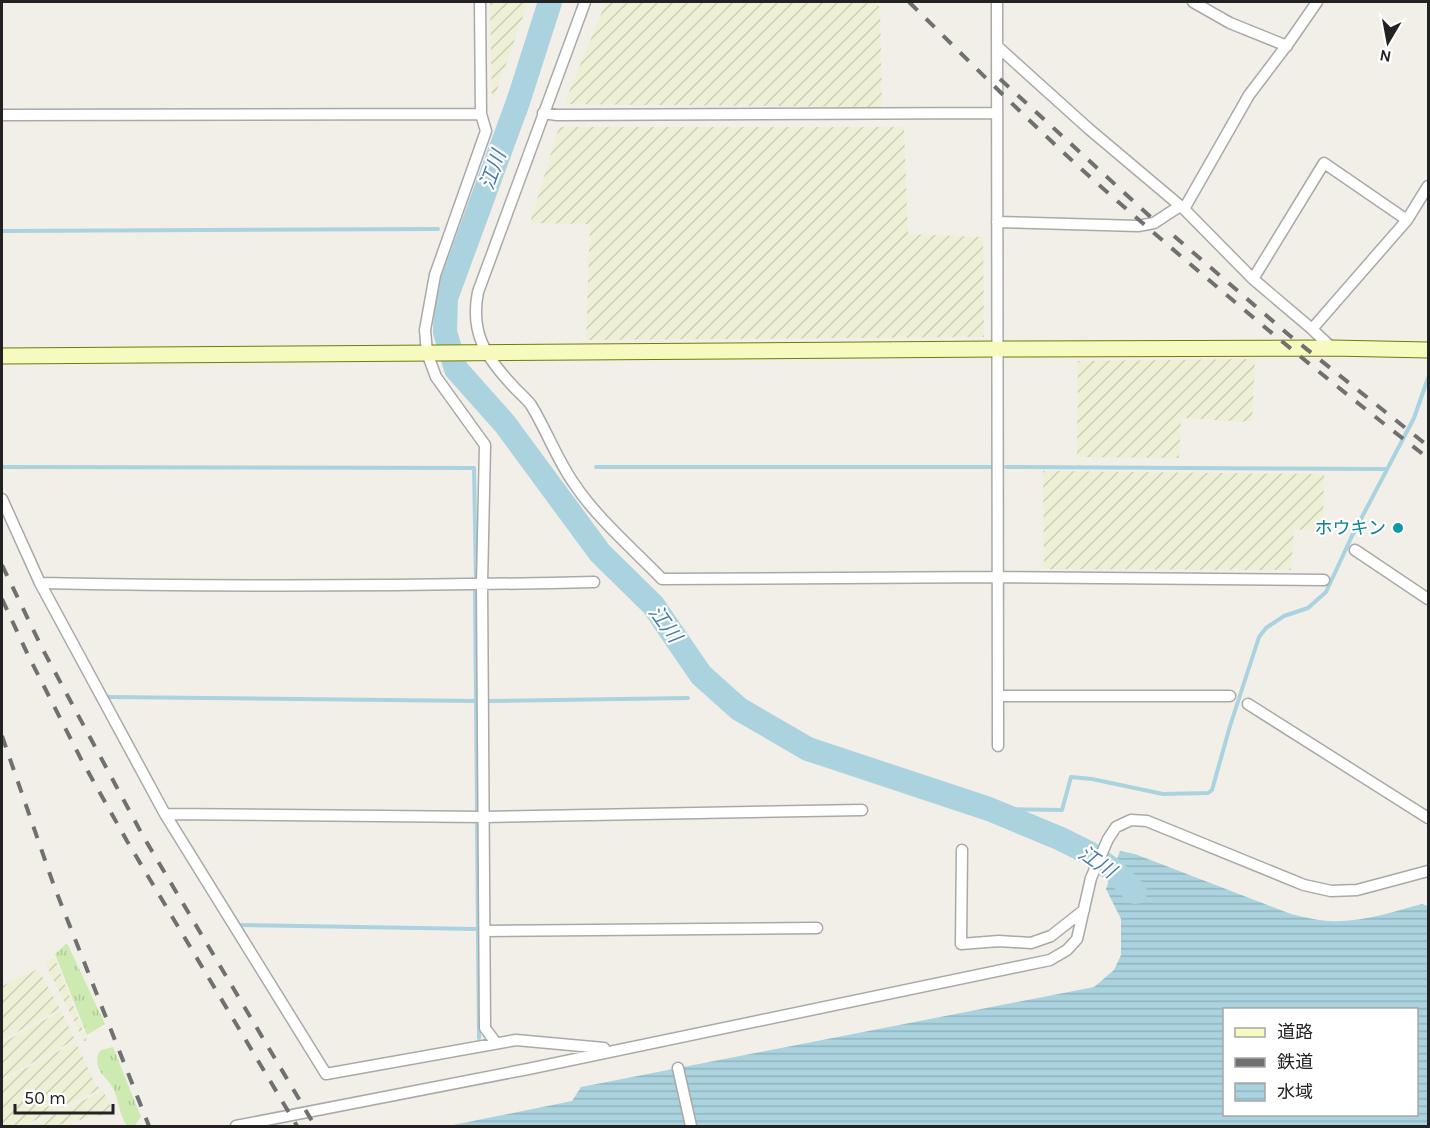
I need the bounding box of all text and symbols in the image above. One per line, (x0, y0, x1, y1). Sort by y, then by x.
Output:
north arrow (1358, 12, 1418, 72)
text: N (1378, 46, 1393, 67)
water label: 江川 (475, 145, 511, 193)
place label: ホウキン (1315, 517, 1386, 539)
marker: ホウキン (1391, 521, 1405, 535)
water label: 江川 (644, 601, 687, 649)
water label: 江川 (1074, 841, 1122, 884)
legend (1223, 1008, 1418, 1116)
text: 道路 (1277, 1021, 1313, 1043)
text: 鉄道 (1277, 1051, 1313, 1073)
scale bar (15, 1077, 112, 1115)
text: 水域 (1277, 1081, 1313, 1103)
text: 50 m (24, 1087, 66, 1109)

